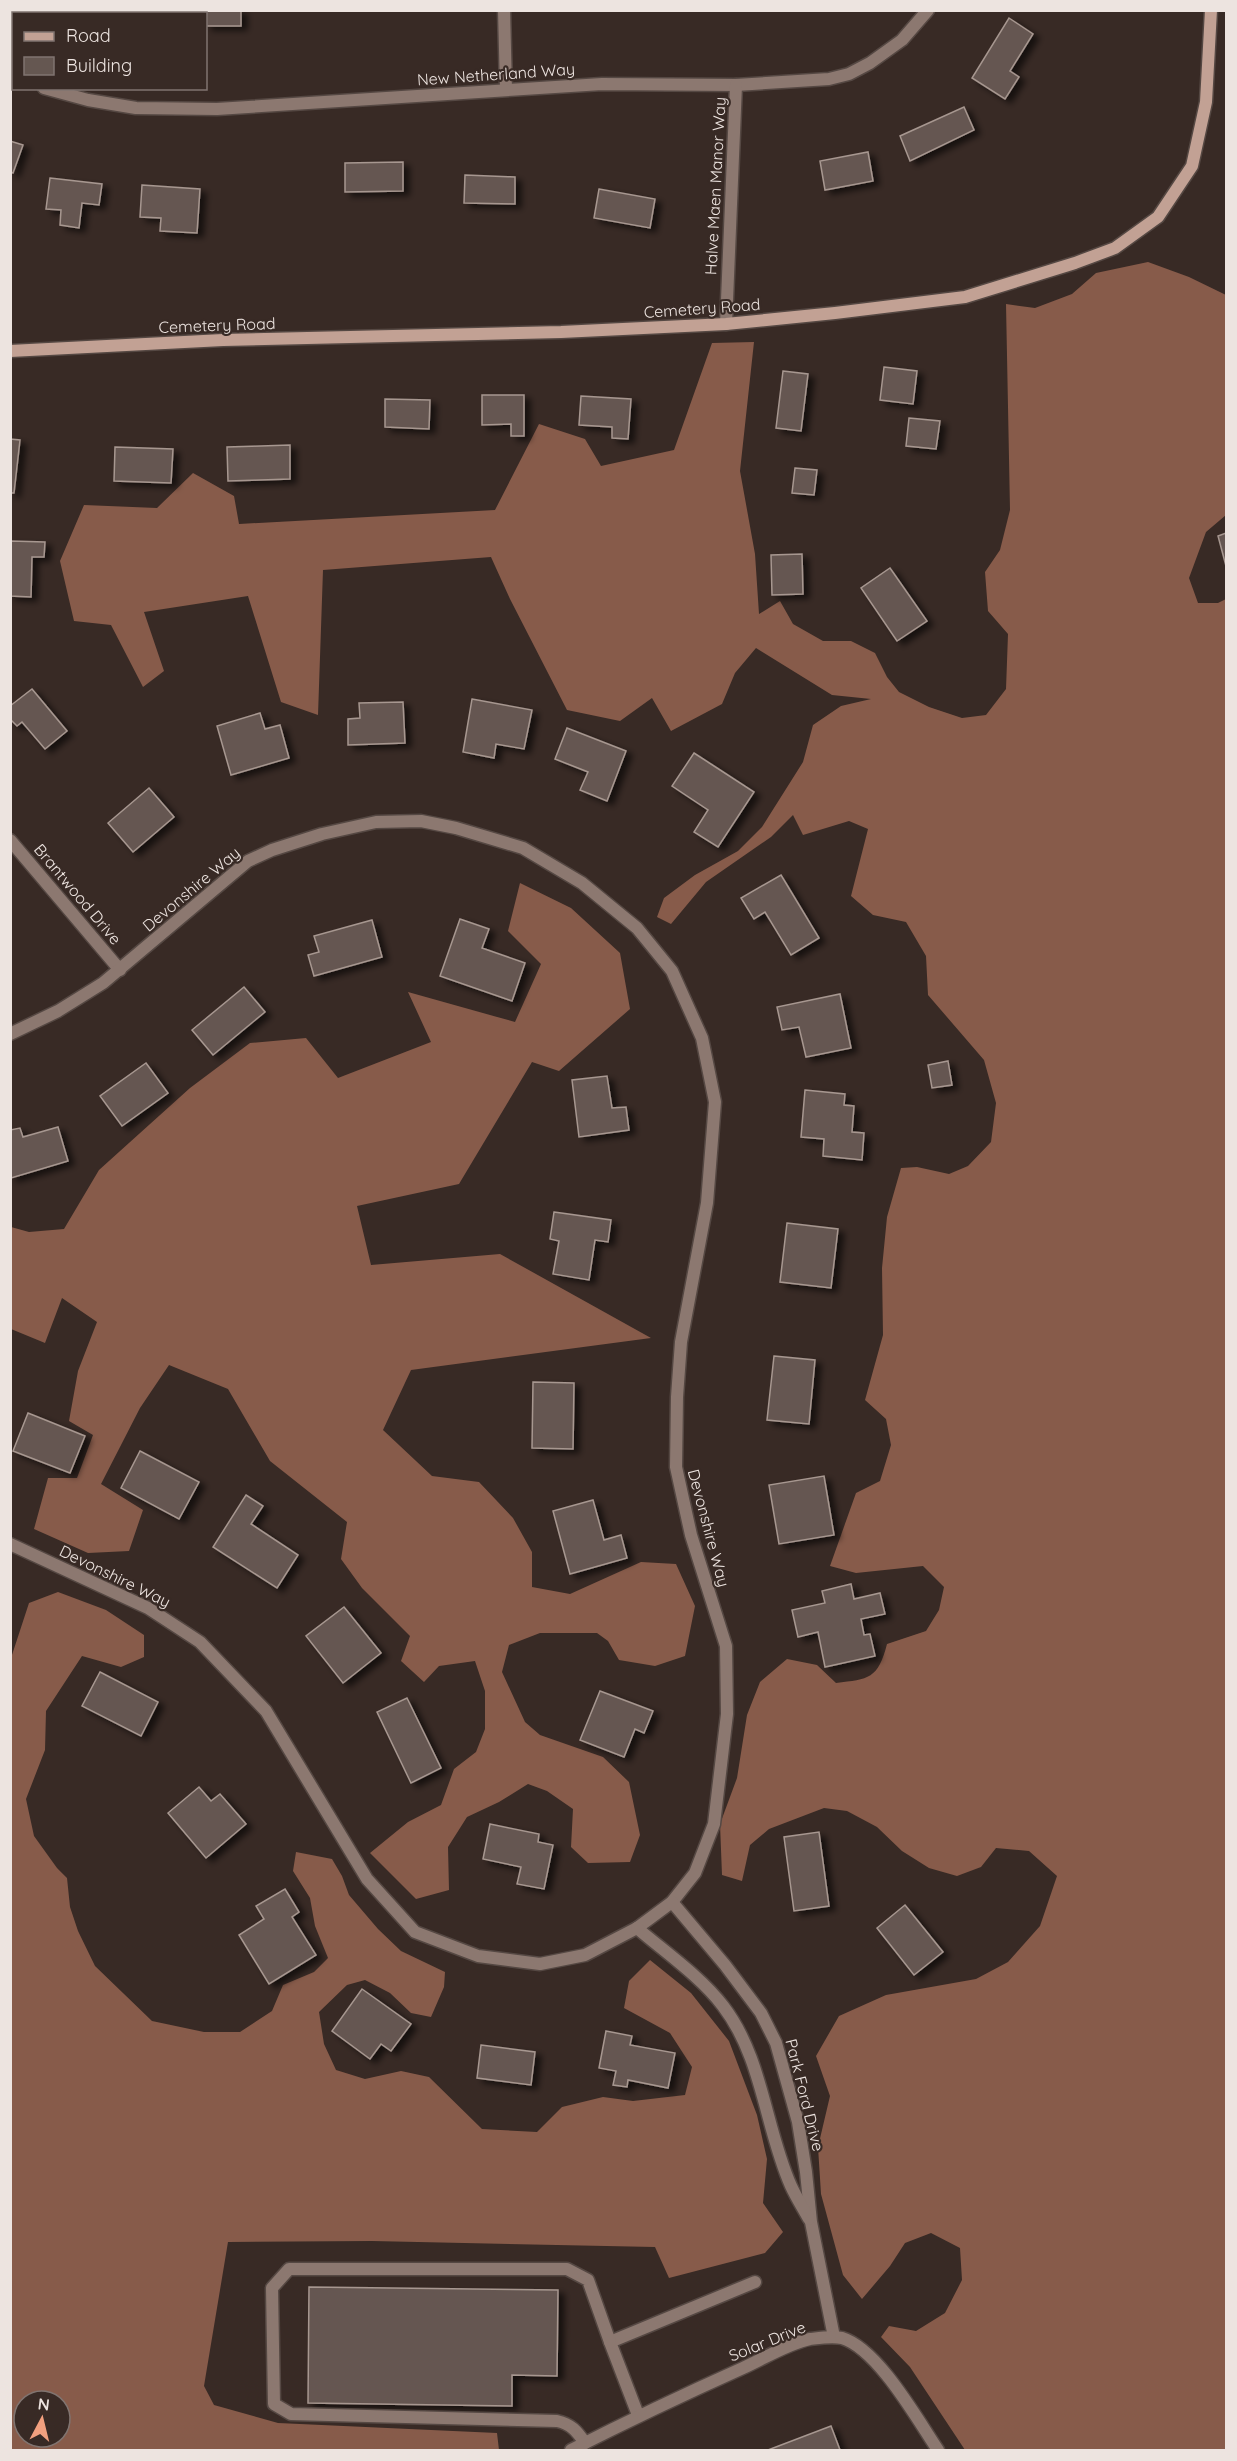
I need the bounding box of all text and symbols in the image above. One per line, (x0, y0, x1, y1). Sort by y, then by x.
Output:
legend (12, 12, 207, 90)
text: Road (66, 24, 111, 47)
text: Building (66, 54, 132, 77)
street label: New Netherland Way (416, 59, 576, 89)
street label: Halve Maen Manor Way (700, 96, 730, 276)
street label: Cemetery Road (643, 294, 761, 322)
street label: Cemetery Road (158, 313, 276, 337)
street label: Brantwood Drive (30, 840, 126, 948)
street label: Devonshire Way (138, 842, 244, 936)
street label: Devonshire Way (684, 1467, 734, 1589)
street label: Devonshire Way (56, 1540, 174, 1612)
street label: Park Ford Drive (781, 2037, 829, 2153)
street label: Solar Drive (726, 2317, 808, 2365)
north arrow (12, 2389, 72, 2449)
text: N (37, 2393, 51, 2415)

